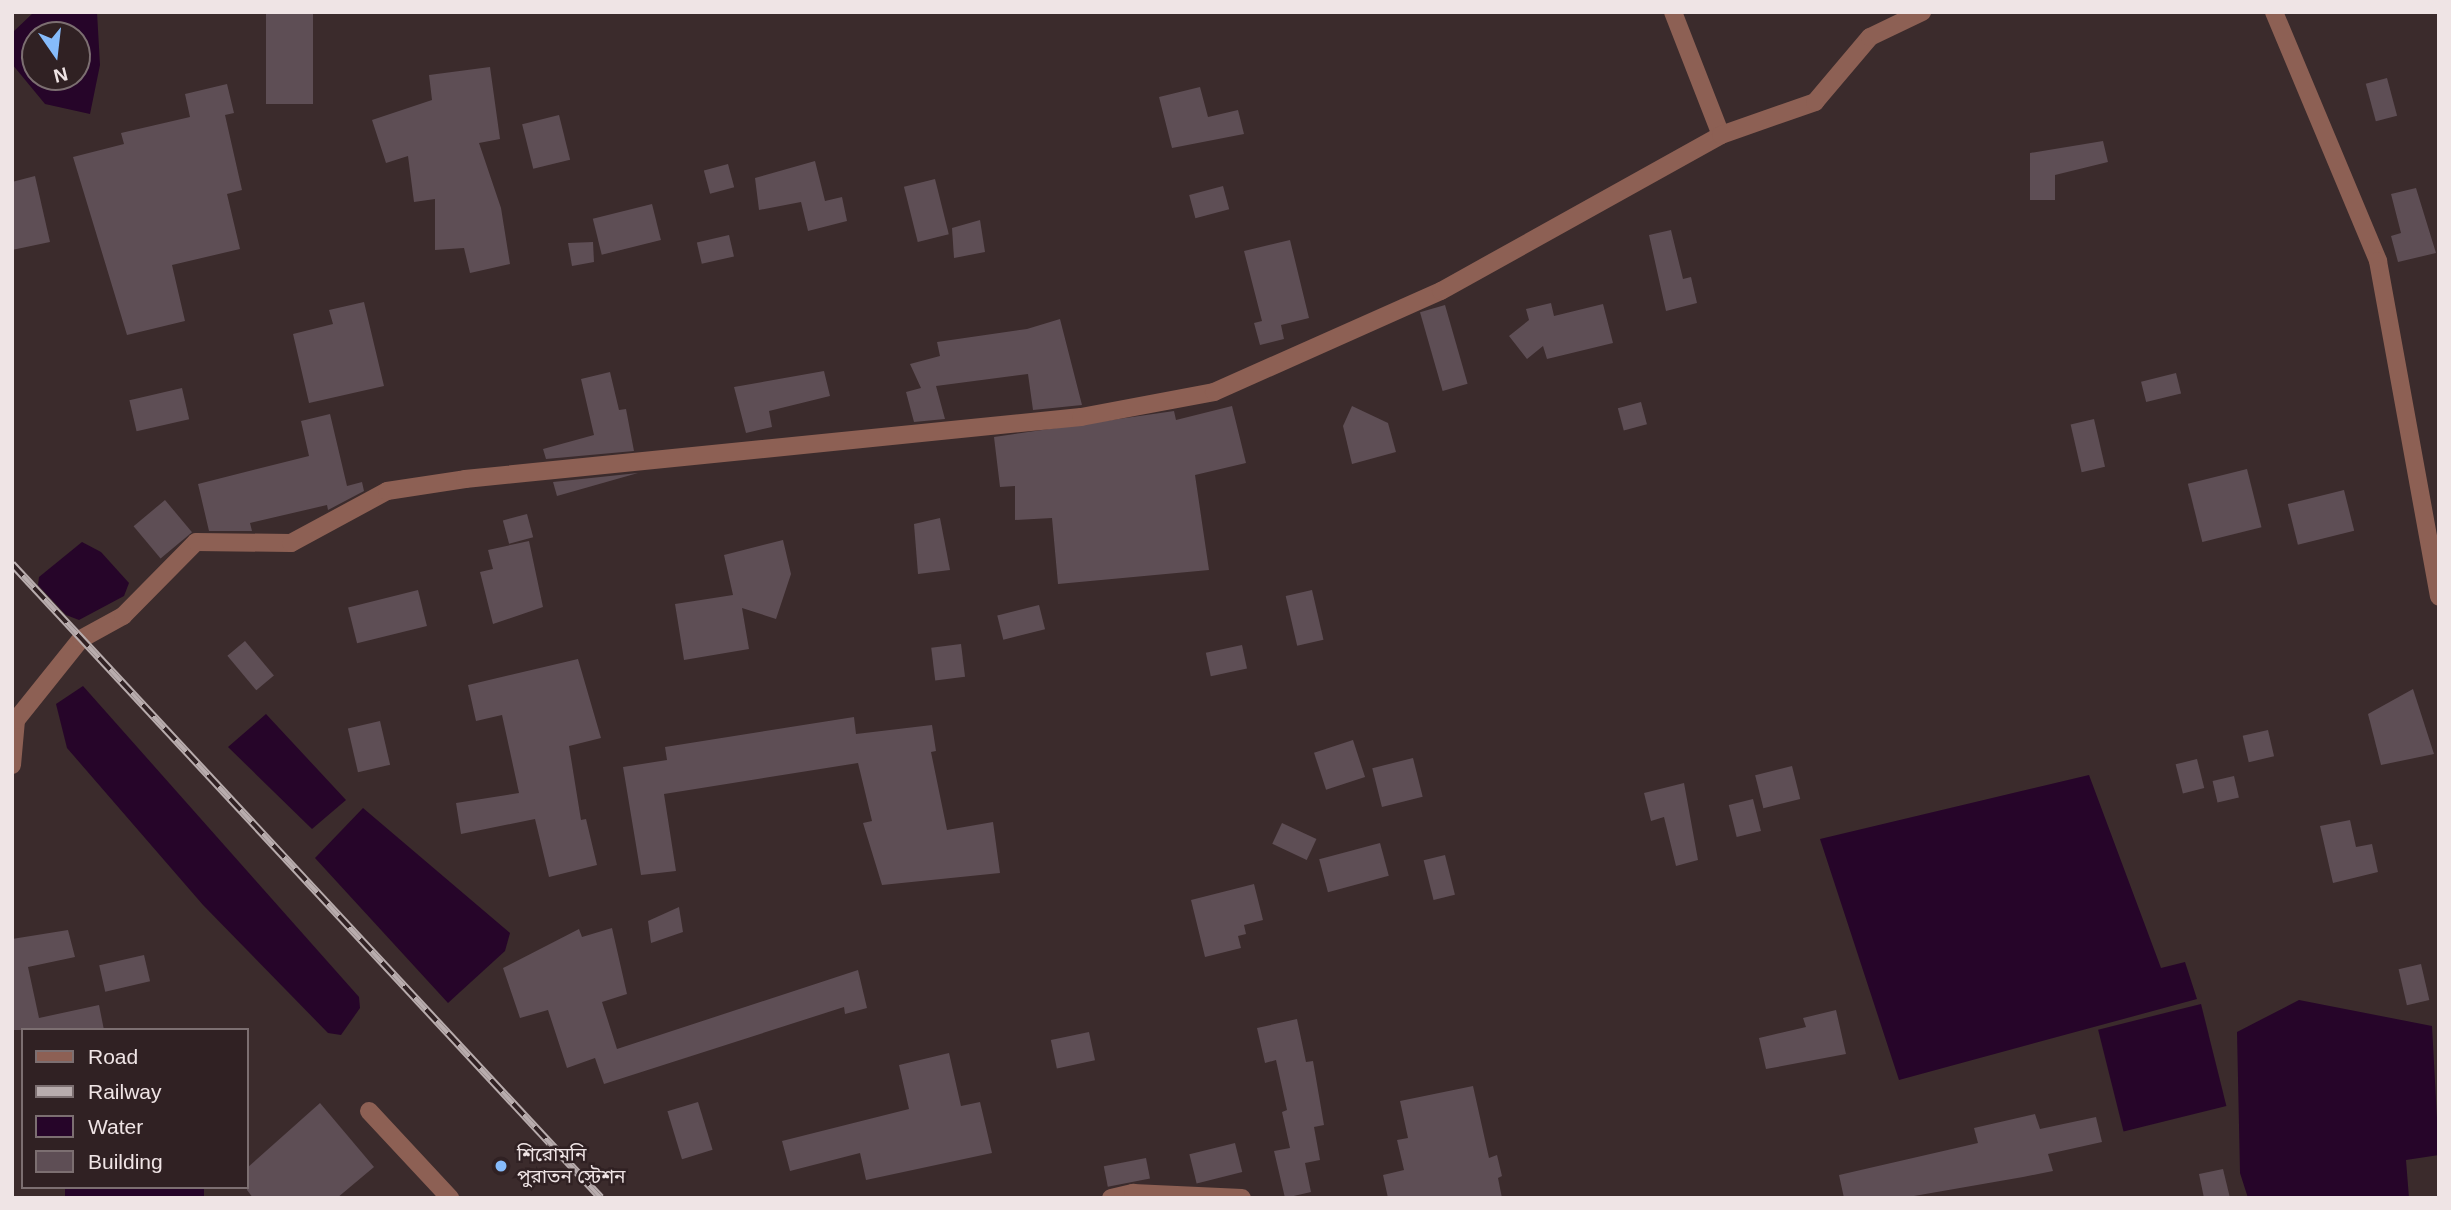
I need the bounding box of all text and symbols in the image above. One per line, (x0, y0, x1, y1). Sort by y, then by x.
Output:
north arrow (21, 21, 91, 91)
text: N (52, 63, 70, 87)
legend (21, 1028, 248, 1189)
text: Road (88, 1045, 138, 1068)
text: Railway (88, 1080, 162, 1103)
text: Water (88, 1115, 143, 1138)
place label: শিরোমনি পুরাতন স্টেশন (517, 1144, 626, 1188)
text: Building (88, 1150, 163, 1173)
marker: শিরোমনি পুরাতন স্টেশন (491, 1156, 511, 1176)

